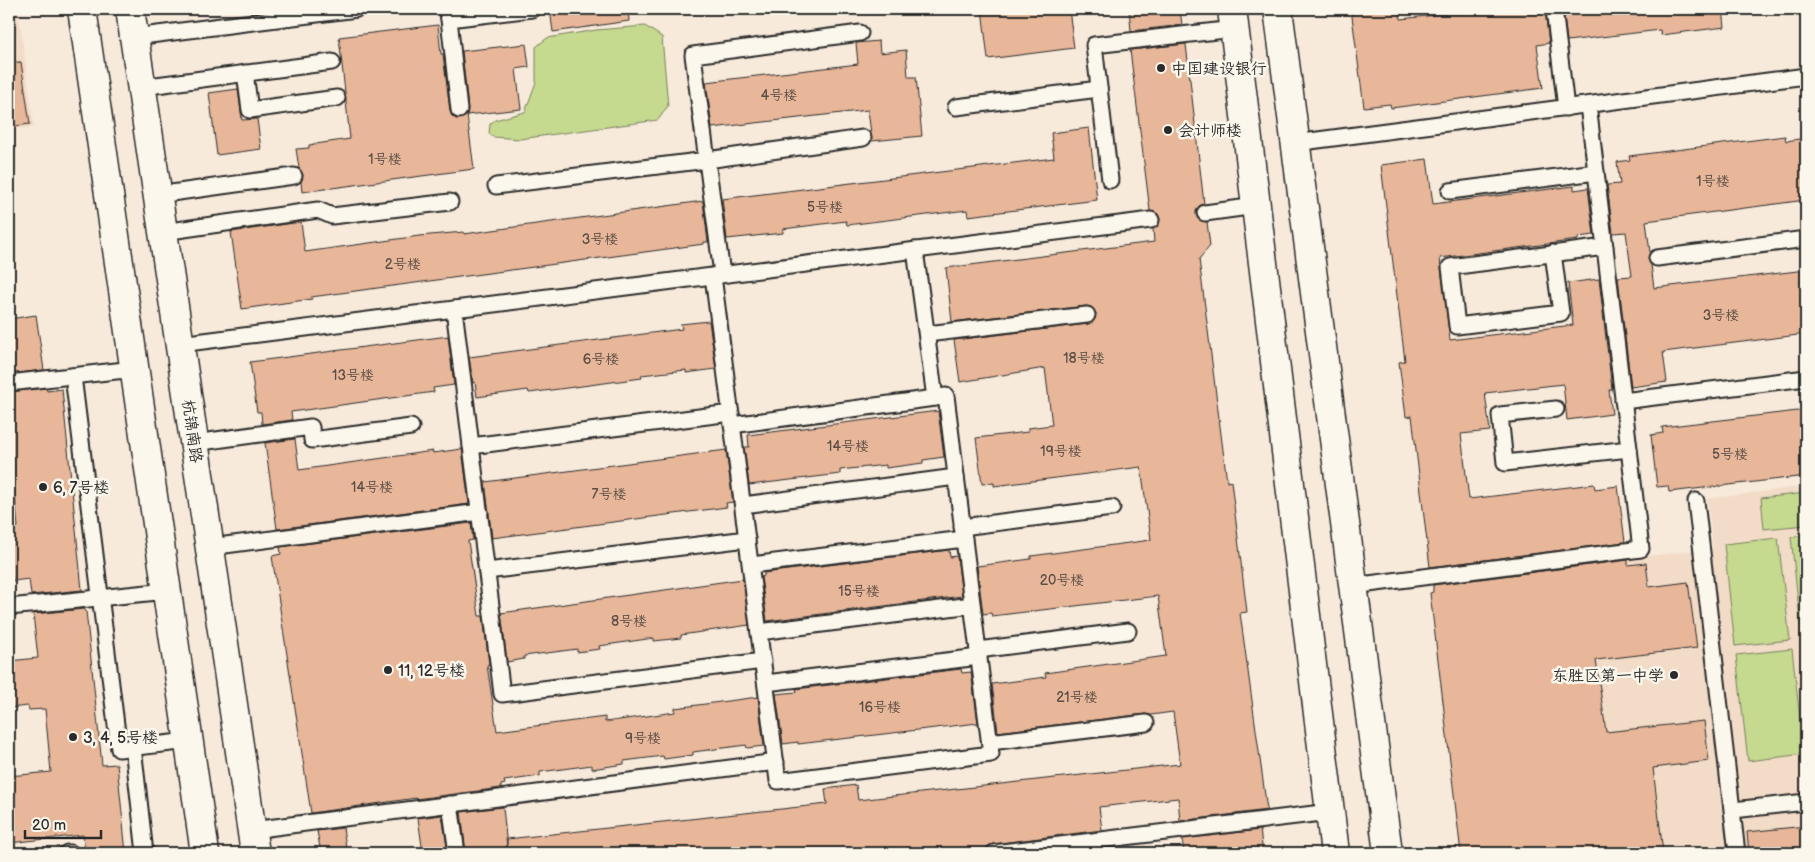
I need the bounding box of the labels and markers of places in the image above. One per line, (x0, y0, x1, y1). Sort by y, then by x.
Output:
place label: 中国建设银行 (1171, 60, 1267, 79)
marker: 中国建设银行 (1155, 62, 1167, 74)
place label: 会计师楼 (1178, 122, 1242, 141)
marker: 会计师楼 (1162, 124, 1174, 136)
place label: 6, 7号楼 (53, 479, 109, 498)
marker: 6, 7号楼 (37, 481, 49, 493)
place label: 11, 12号楼 (398, 662, 465, 681)
marker: 11, 12号楼 (382, 664, 394, 676)
place label: 东胜区第一中学 (1552, 667, 1664, 686)
marker: 东胜区第一中学 (1668, 669, 1680, 681)
place label: 3, 4, 5号楼 (83, 729, 158, 748)
marker: 3, 4, 5号楼 (67, 731, 79, 743)

